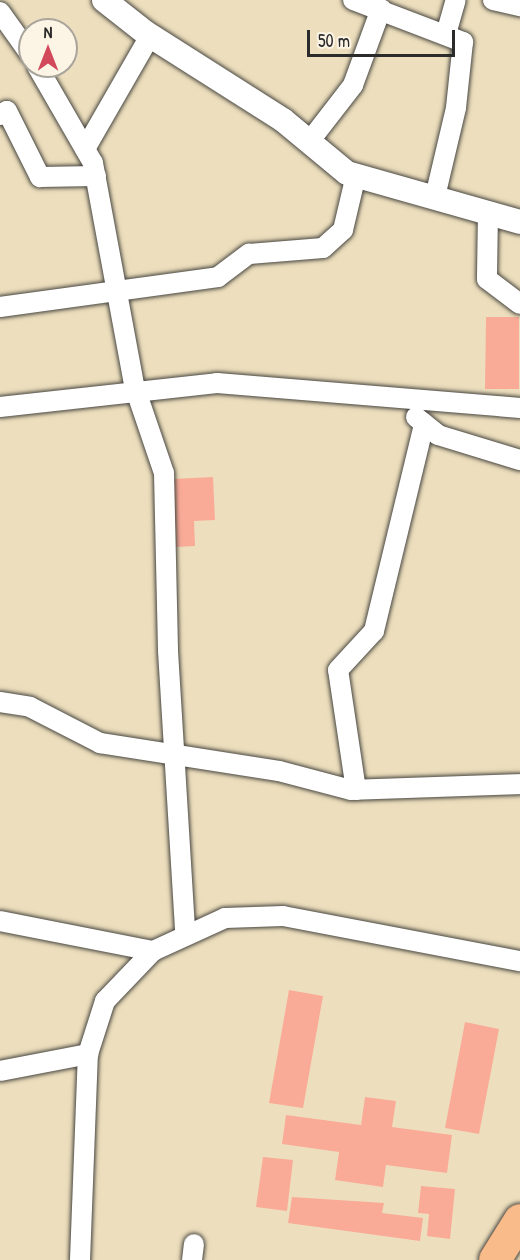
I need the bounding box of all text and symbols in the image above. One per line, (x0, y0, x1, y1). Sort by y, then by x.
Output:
north arrow (18, 18, 78, 78)
scale bar (310, 18, 458, 56)
text: N (44, 21, 52, 43)
text: 50 m (318, 28, 350, 53)

